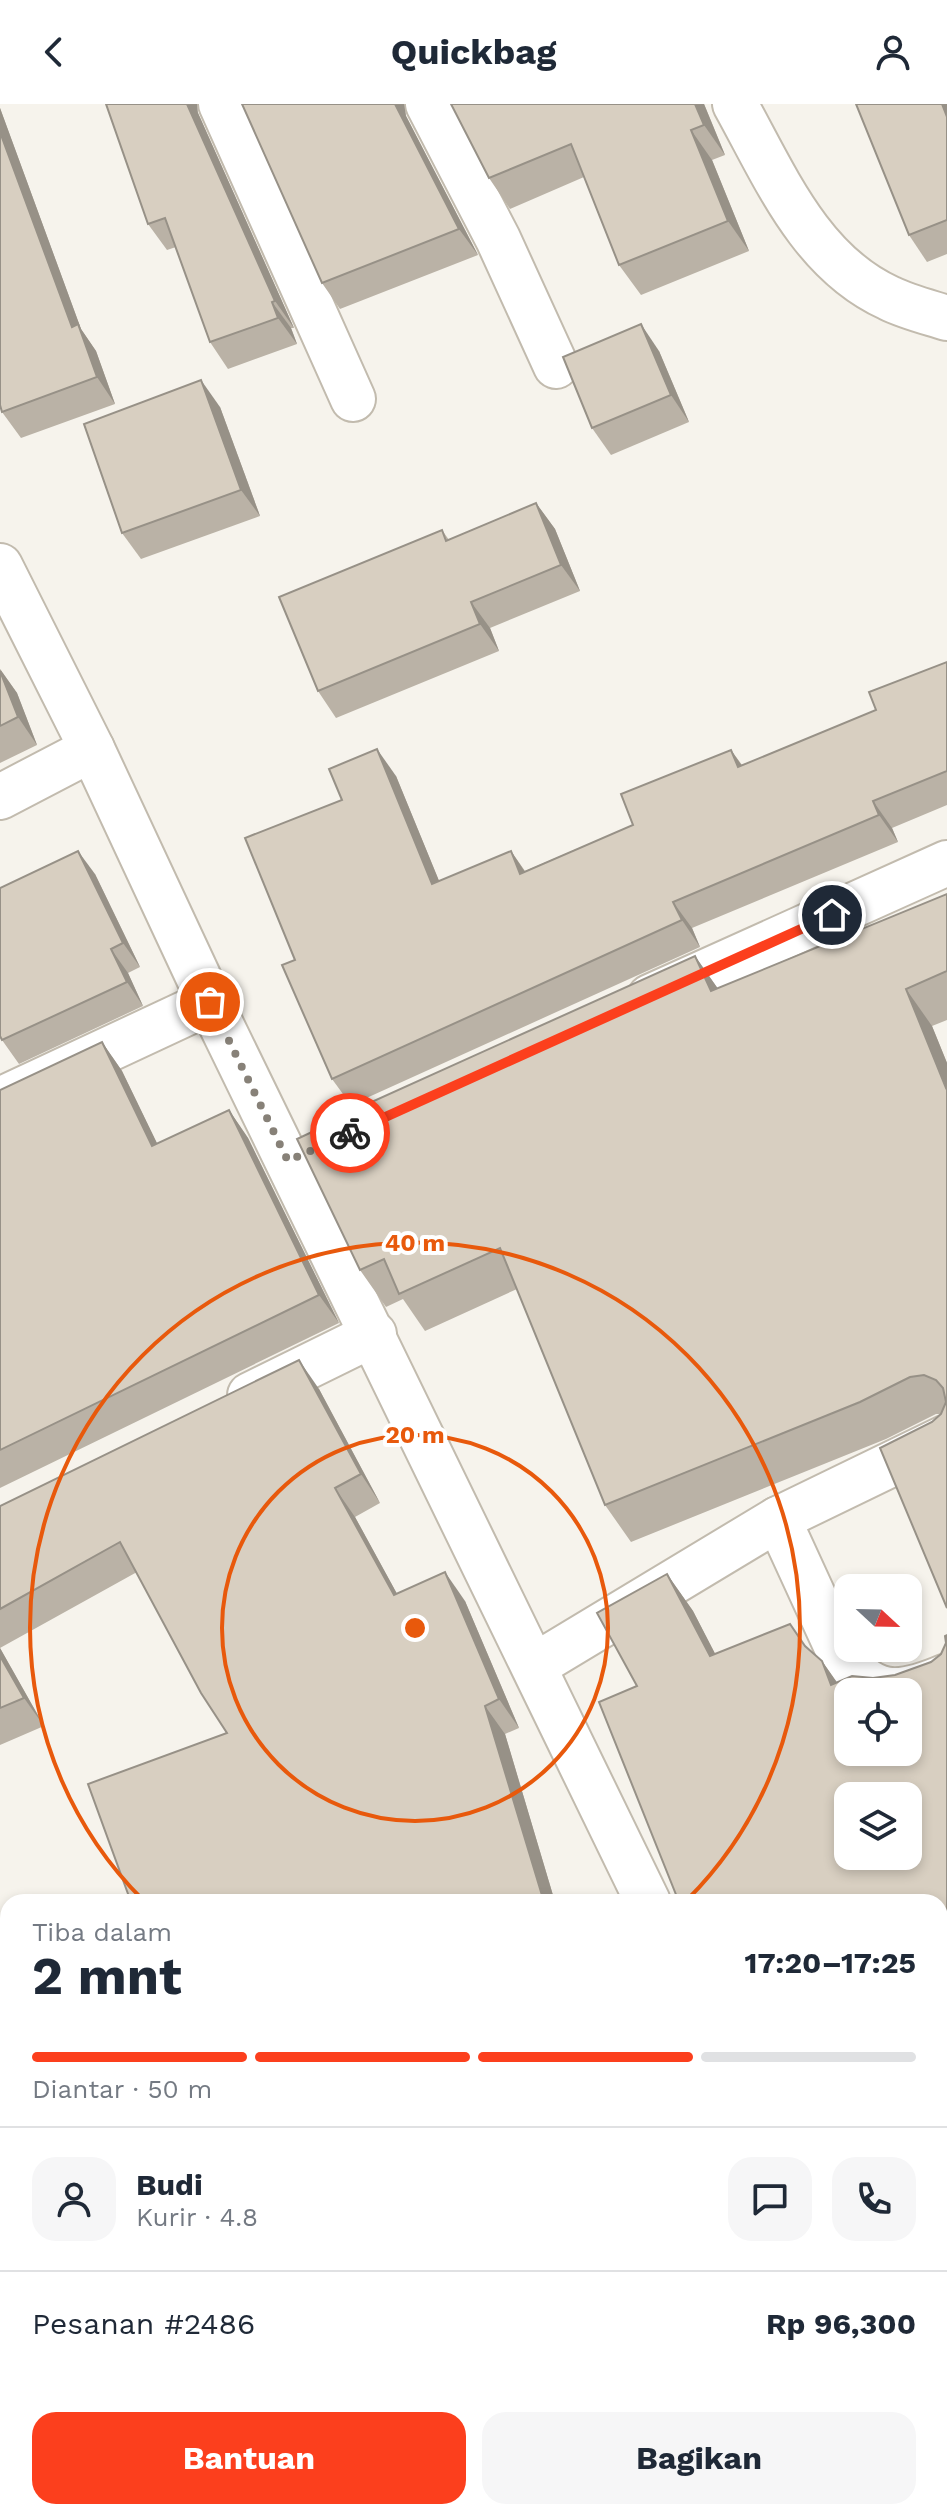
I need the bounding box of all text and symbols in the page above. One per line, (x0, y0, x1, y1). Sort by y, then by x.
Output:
icon: back (32, 30, 76, 74)
icon: person (871, 30, 915, 74)
text: Quickbag (391, 31, 556, 73)
pin (798, 881, 866, 949)
icon: home (810, 893, 854, 937)
pin (176, 968, 244, 1036)
icon: bag (188, 980, 232, 1024)
courier (310, 1093, 390, 1173)
icon: bike (328, 1111, 372, 1155)
text: 40 m (385, 1229, 445, 1257)
text: 20 m (385, 1421, 445, 1449)
north arrow (834, 1574, 922, 1662)
map controls (834, 1574, 922, 1870)
centre of rings (401, 1614, 429, 1642)
button: locate (834, 1678, 922, 1766)
button: layers (834, 1782, 922, 1870)
text: Tiba dalam (32, 1917, 172, 1947)
text: 17:20–17:25 (745, 1945, 916, 1980)
text: 2 mnt (32, 1946, 182, 2007)
text: Diantar · 50 m (32, 2074, 212, 2104)
button: person (32, 2157, 116, 2241)
button: chat (728, 2157, 812, 2241)
button: phone (832, 2157, 916, 2241)
text: Budi (136, 2167, 203, 2202)
text: Kurir · 4.8 (136, 2202, 258, 2232)
text: Pesanan #2486 (32, 2306, 255, 2341)
text: Rp 96,300 (766, 2306, 916, 2341)
button: Bantuan (32, 2412, 466, 2504)
button: Bagikan (482, 2412, 916, 2504)

